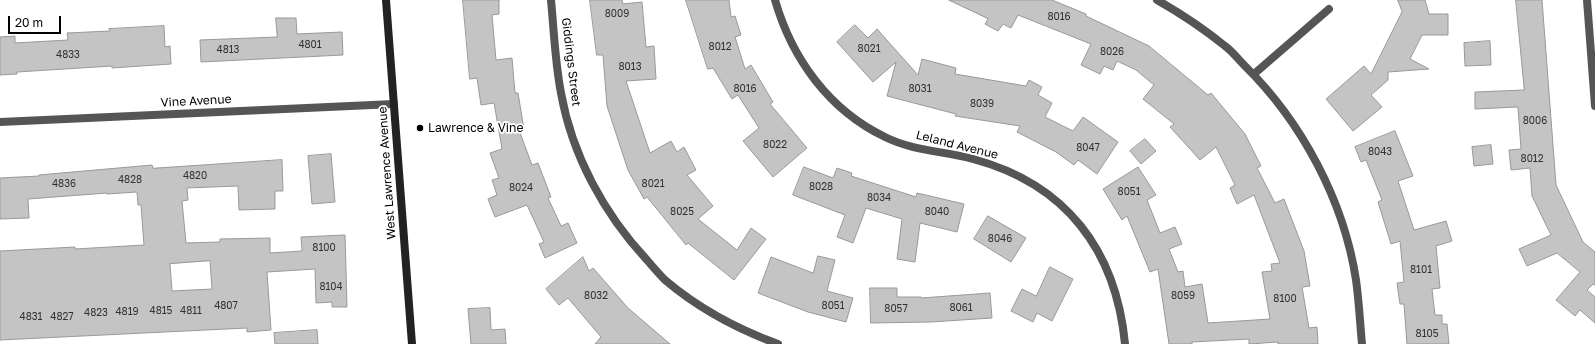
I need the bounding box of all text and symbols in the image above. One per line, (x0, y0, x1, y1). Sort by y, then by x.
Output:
scale bar (10, 8, 63, 34)
house number: 8009 (605, 8, 629, 20)
house number: 8016 (1047, 11, 1071, 23)
text: 20 m (15, 15, 43, 30)
street label: Giddings Street (558, 17, 584, 107)
house number: 4801 (298, 39, 322, 51)
house number: 8012 (709, 41, 731, 53)
house number: 8021 (858, 43, 880, 55)
house number: 4813 (217, 44, 239, 56)
house number: 8026 (1100, 46, 1124, 58)
house number: 4833 (56, 49, 80, 61)
house number: 8013 (619, 61, 641, 73)
house number: 8016 (733, 83, 757, 95)
house number: 8031 (909, 83, 931, 95)
street label: Vine Avenue (160, 92, 232, 110)
house number: 8039 (970, 98, 994, 110)
street label: West Lawrence Avenue (375, 106, 399, 240)
house number: 8006 (1523, 115, 1547, 127)
place label: Lawrence & Vine (428, 121, 523, 135)
marker: Lawrence & Vine (415, 123, 425, 133)
street label: Leland Avenue (914, 128, 1000, 162)
house number: 8022 (763, 139, 787, 151)
house number: 8047 (1076, 142, 1100, 154)
house number: 8043 (1368, 146, 1392, 158)
house number: 8012 (1521, 153, 1543, 165)
house number: 4820 (183, 170, 207, 182)
house number: 4828 (118, 174, 142, 186)
house number: 4836 (52, 178, 76, 190)
house number: 8021 (642, 178, 664, 190)
house number: 8028 (809, 181, 833, 193)
house number: 8024 (509, 182, 533, 194)
house number: 8051 (1118, 186, 1140, 198)
house number: 8034 (867, 192, 891, 204)
house number: 8025 (670, 206, 694, 218)
house number: 8040 (925, 206, 949, 218)
house number: 8046 (988, 233, 1012, 245)
house number: 8100 (312, 242, 336, 254)
house number: 8101 (1410, 264, 1432, 276)
house number: 8104 (319, 281, 343, 293)
house number: 8032 (584, 290, 608, 302)
house number: 8059 (1171, 290, 1195, 302)
house number: 8100 (1273, 293, 1297, 305)
house number: 4807 (214, 300, 238, 312)
house number: 8051 (822, 300, 844, 312)
house number: 8061 (949, 302, 973, 314)
house number: 8057 (884, 303, 908, 315)
house number: 4815 (150, 305, 172, 317)
house number: 4811 (180, 305, 202, 317)
house number: 4819 (115, 306, 139, 318)
house number: 4823 (84, 307, 108, 319)
house number: 4831 (20, 311, 42, 323)
house number: 4827 (50, 311, 74, 323)
house number: 8105 (1416, 328, 1438, 340)

